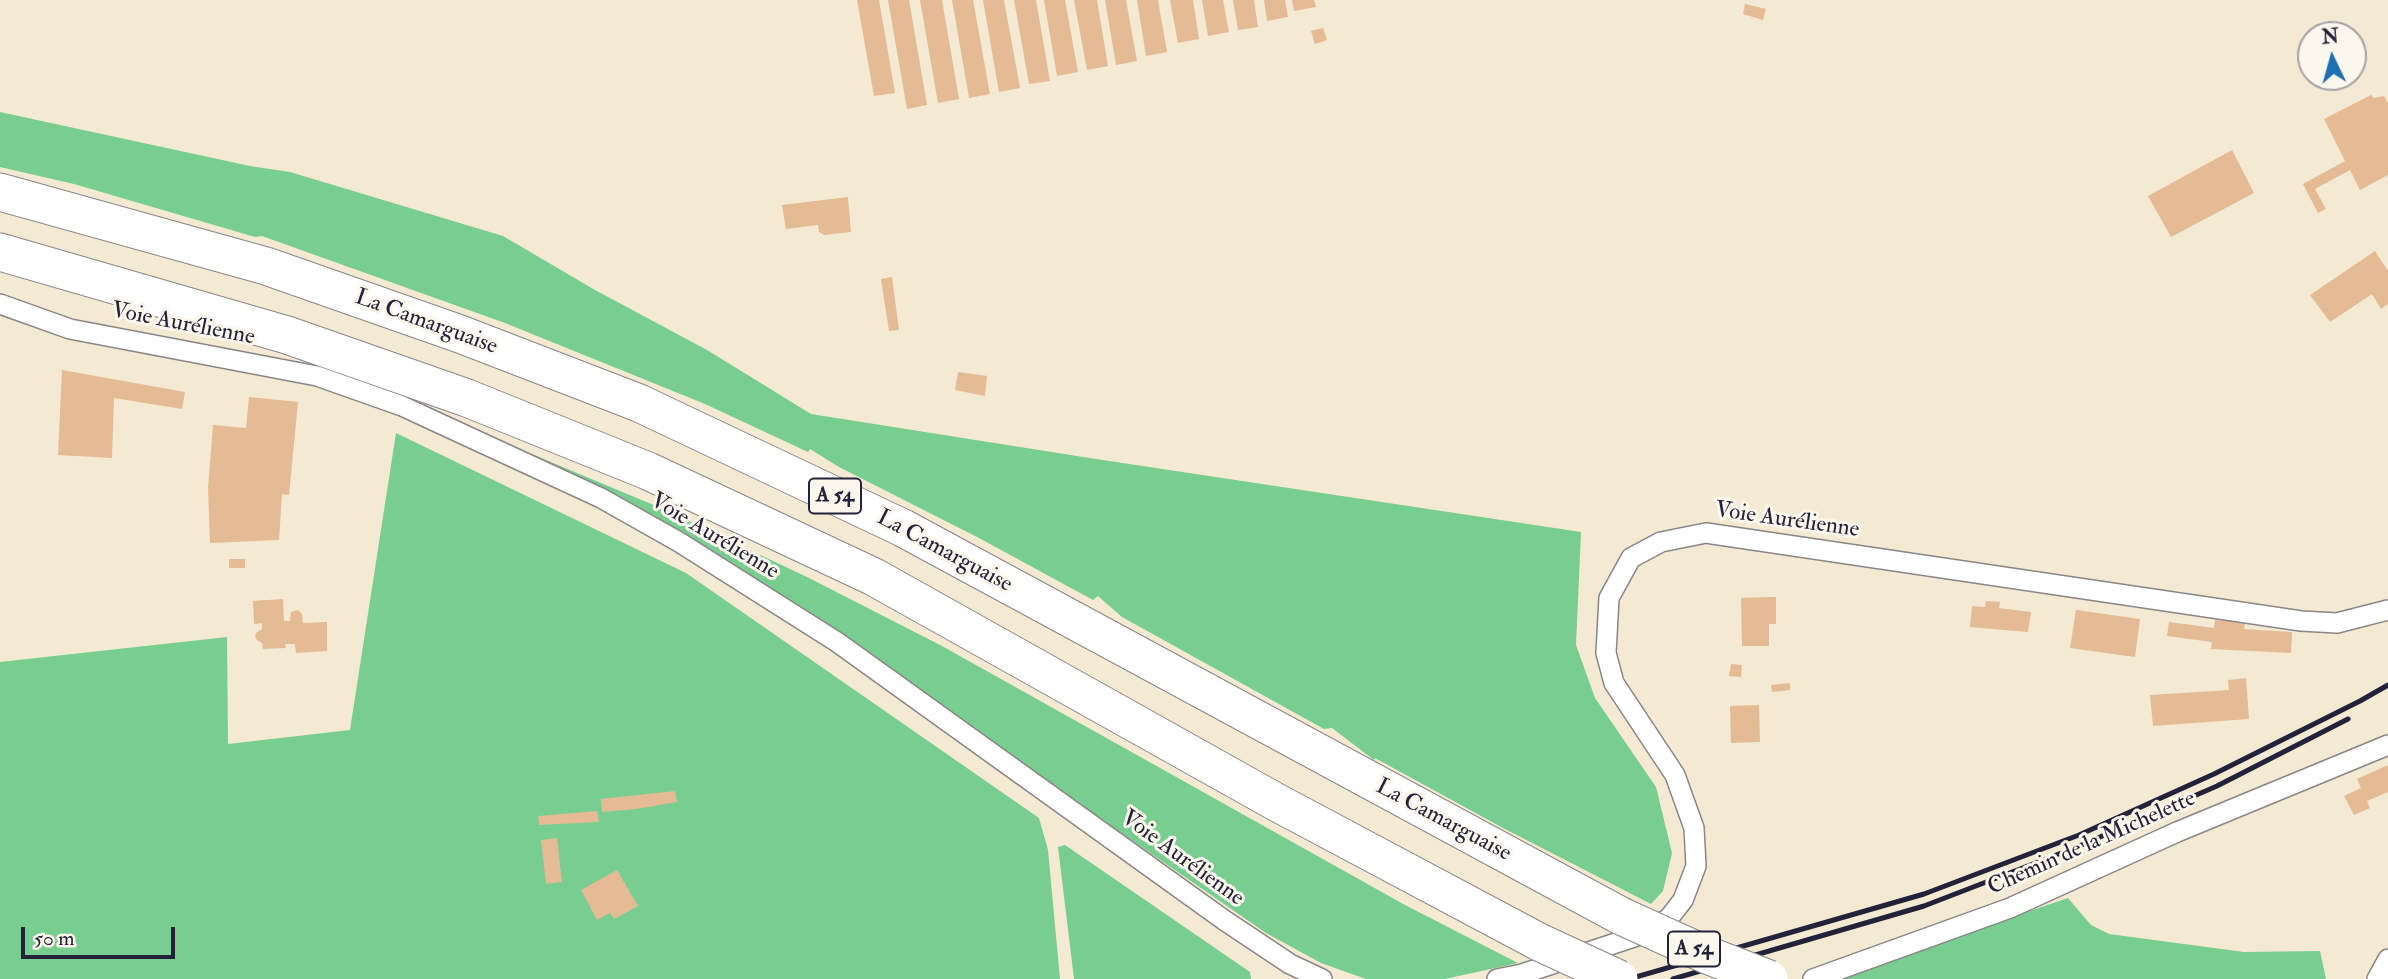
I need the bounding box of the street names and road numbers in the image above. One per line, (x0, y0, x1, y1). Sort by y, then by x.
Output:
street label: La Camarguaise (351, 284, 501, 362)
street label: Voie Aurélienne (109, 298, 257, 352)
road number: A 54 (809, 478, 861, 514)
street label: Voie Aurélienne (645, 488, 783, 586)
street label: Voie Aurélienne (1713, 497, 1861, 545)
street label: La Camarguaise (872, 505, 1016, 599)
street label: La Camarguaise (1371, 774, 1515, 868)
street label: Chemin de la Michelette (1984, 786, 2200, 902)
street label: Voie Aurélienne (1115, 805, 1249, 913)
road number: A 54 (1668, 932, 1720, 967)

